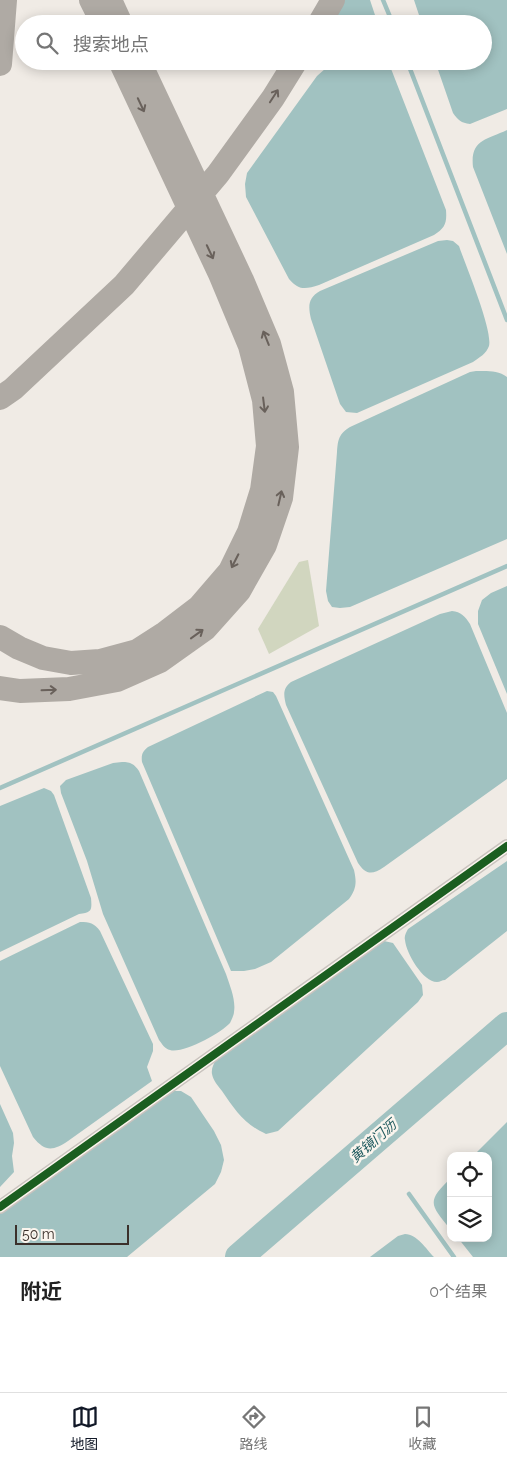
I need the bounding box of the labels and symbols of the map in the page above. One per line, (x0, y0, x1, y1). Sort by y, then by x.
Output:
one-way arrow (269, 89, 279, 103)
one-way arrow (137, 97, 146, 112)
one-way arrow (206, 244, 215, 259)
one-way arrow (261, 331, 270, 346)
one-way arrow (260, 397, 270, 413)
one-way arrow (276, 490, 285, 506)
one-way arrow (230, 554, 240, 569)
one-way arrow (190, 629, 204, 639)
one-way arrow (40, 685, 56, 695)
water label: 黄镜门沥 (347, 1115, 402, 1165)
scale bar (15, 1222, 129, 1245)

